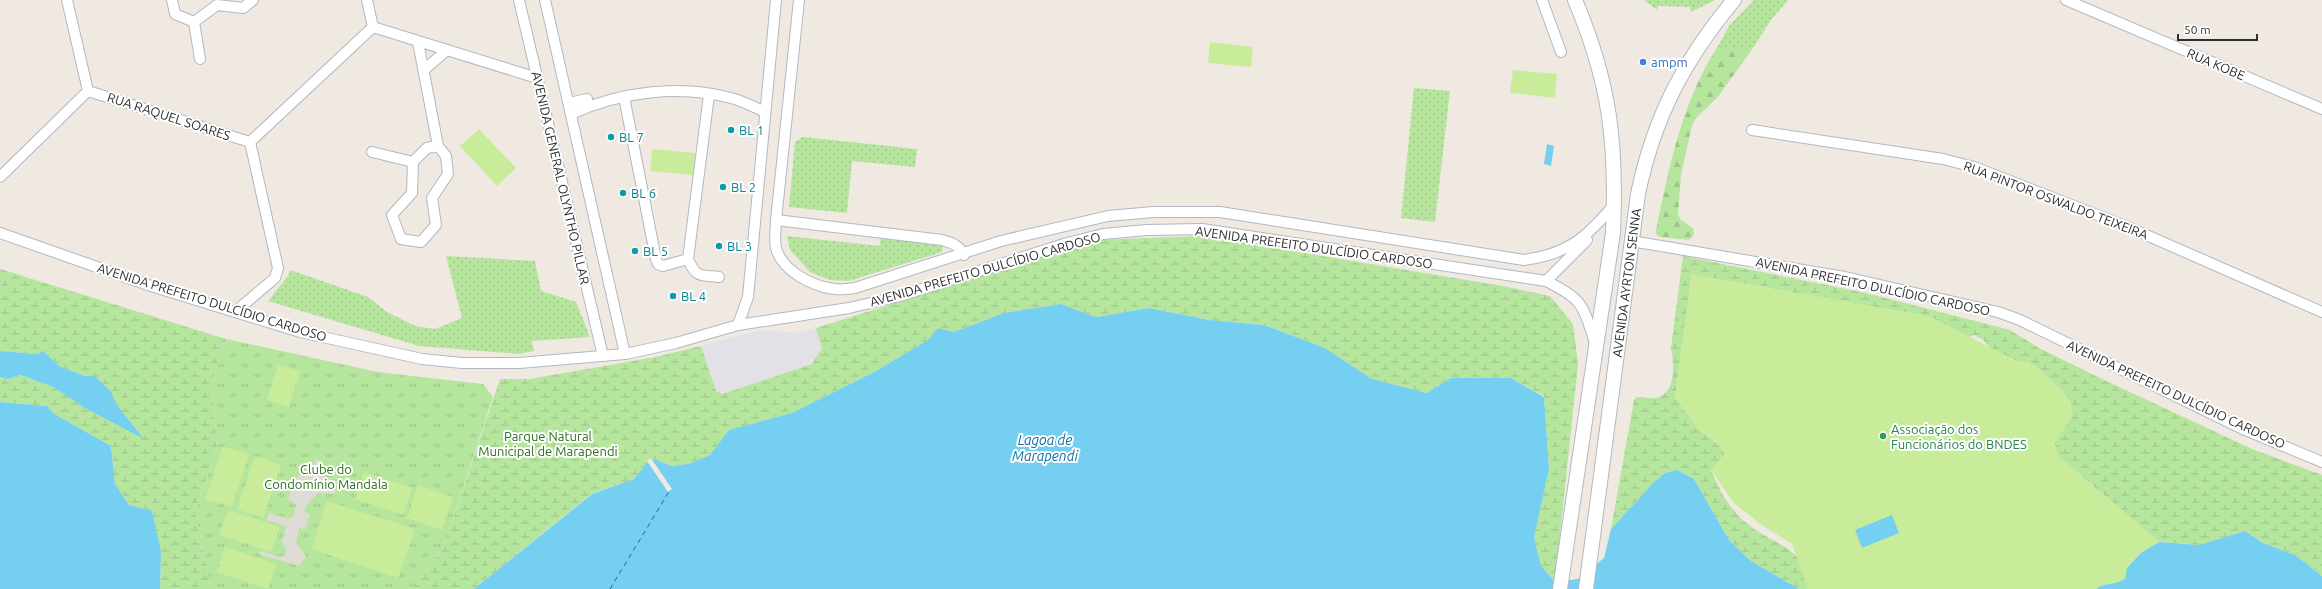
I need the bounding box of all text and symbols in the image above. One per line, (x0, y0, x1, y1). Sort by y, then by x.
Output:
scale bar (2178, 16, 2257, 42)
text: 50 m (2184, 23, 2211, 36)
street label: RUA KOBE (2185, 46, 2247, 82)
place label: ampm (1651, 55, 1688, 69)
marker: ampm (1638, 57, 1648, 67)
street label: AVENIDA GENERAL OLYNTHO PILLAR (530, 70, 592, 286)
street label: RUA RAQUEL SOARES (105, 89, 232, 144)
place label: BL 1 (739, 123, 764, 137)
marker: BL 1 (726, 125, 736, 135)
place label: BL 7 (619, 130, 644, 144)
marker: BL 7 (606, 132, 616, 142)
street label: RUA PINTOR OSWALDO TEIXEIRA (1962, 158, 2151, 242)
place label: BL 2 (731, 180, 756, 194)
marker: BL 2 (718, 182, 728, 192)
place label: BL 6 (631, 186, 656, 200)
marker: BL 6 (618, 188, 628, 198)
street label: AVENIDA AYRTON SENNA (1610, 207, 1643, 358)
street label: AVENIDA PREFEITO DULCÍDIO CARDOSO (1195, 222, 1434, 271)
street label: AVENIDA PREFEITO DULCÍDIO CARDOSO (868, 228, 1102, 309)
place label: BL 3 (727, 239, 752, 253)
marker: BL 3 (714, 241, 724, 251)
place label: BL 5 (643, 244, 668, 258)
marker: BL 5 (630, 246, 640, 256)
street label: AVENIDA PREFEITO DULCÍDIO CARDOSO (1755, 253, 1992, 318)
street label: AVENIDA PREFEITO DULCÍDIO CARDOSO (96, 259, 329, 344)
place label: BL 4 (681, 289, 706, 303)
marker: BL 4 (668, 291, 678, 301)
street label: AVENIDA PREFEITO DULCÍDIO CARDOSO (2065, 336, 2288, 451)
place label: Associação dos Funcionários do BNDES (1891, 422, 2027, 451)
park label: Parque Natural Municipal de Marapendi (478, 429, 618, 458)
marker: Associação dos Funcionários do BNDES (1878, 431, 1888, 441)
water label: Lagoa de Marapendi (1012, 432, 1078, 464)
park label: Clube do Condomínio Mandala (264, 462, 388, 491)

